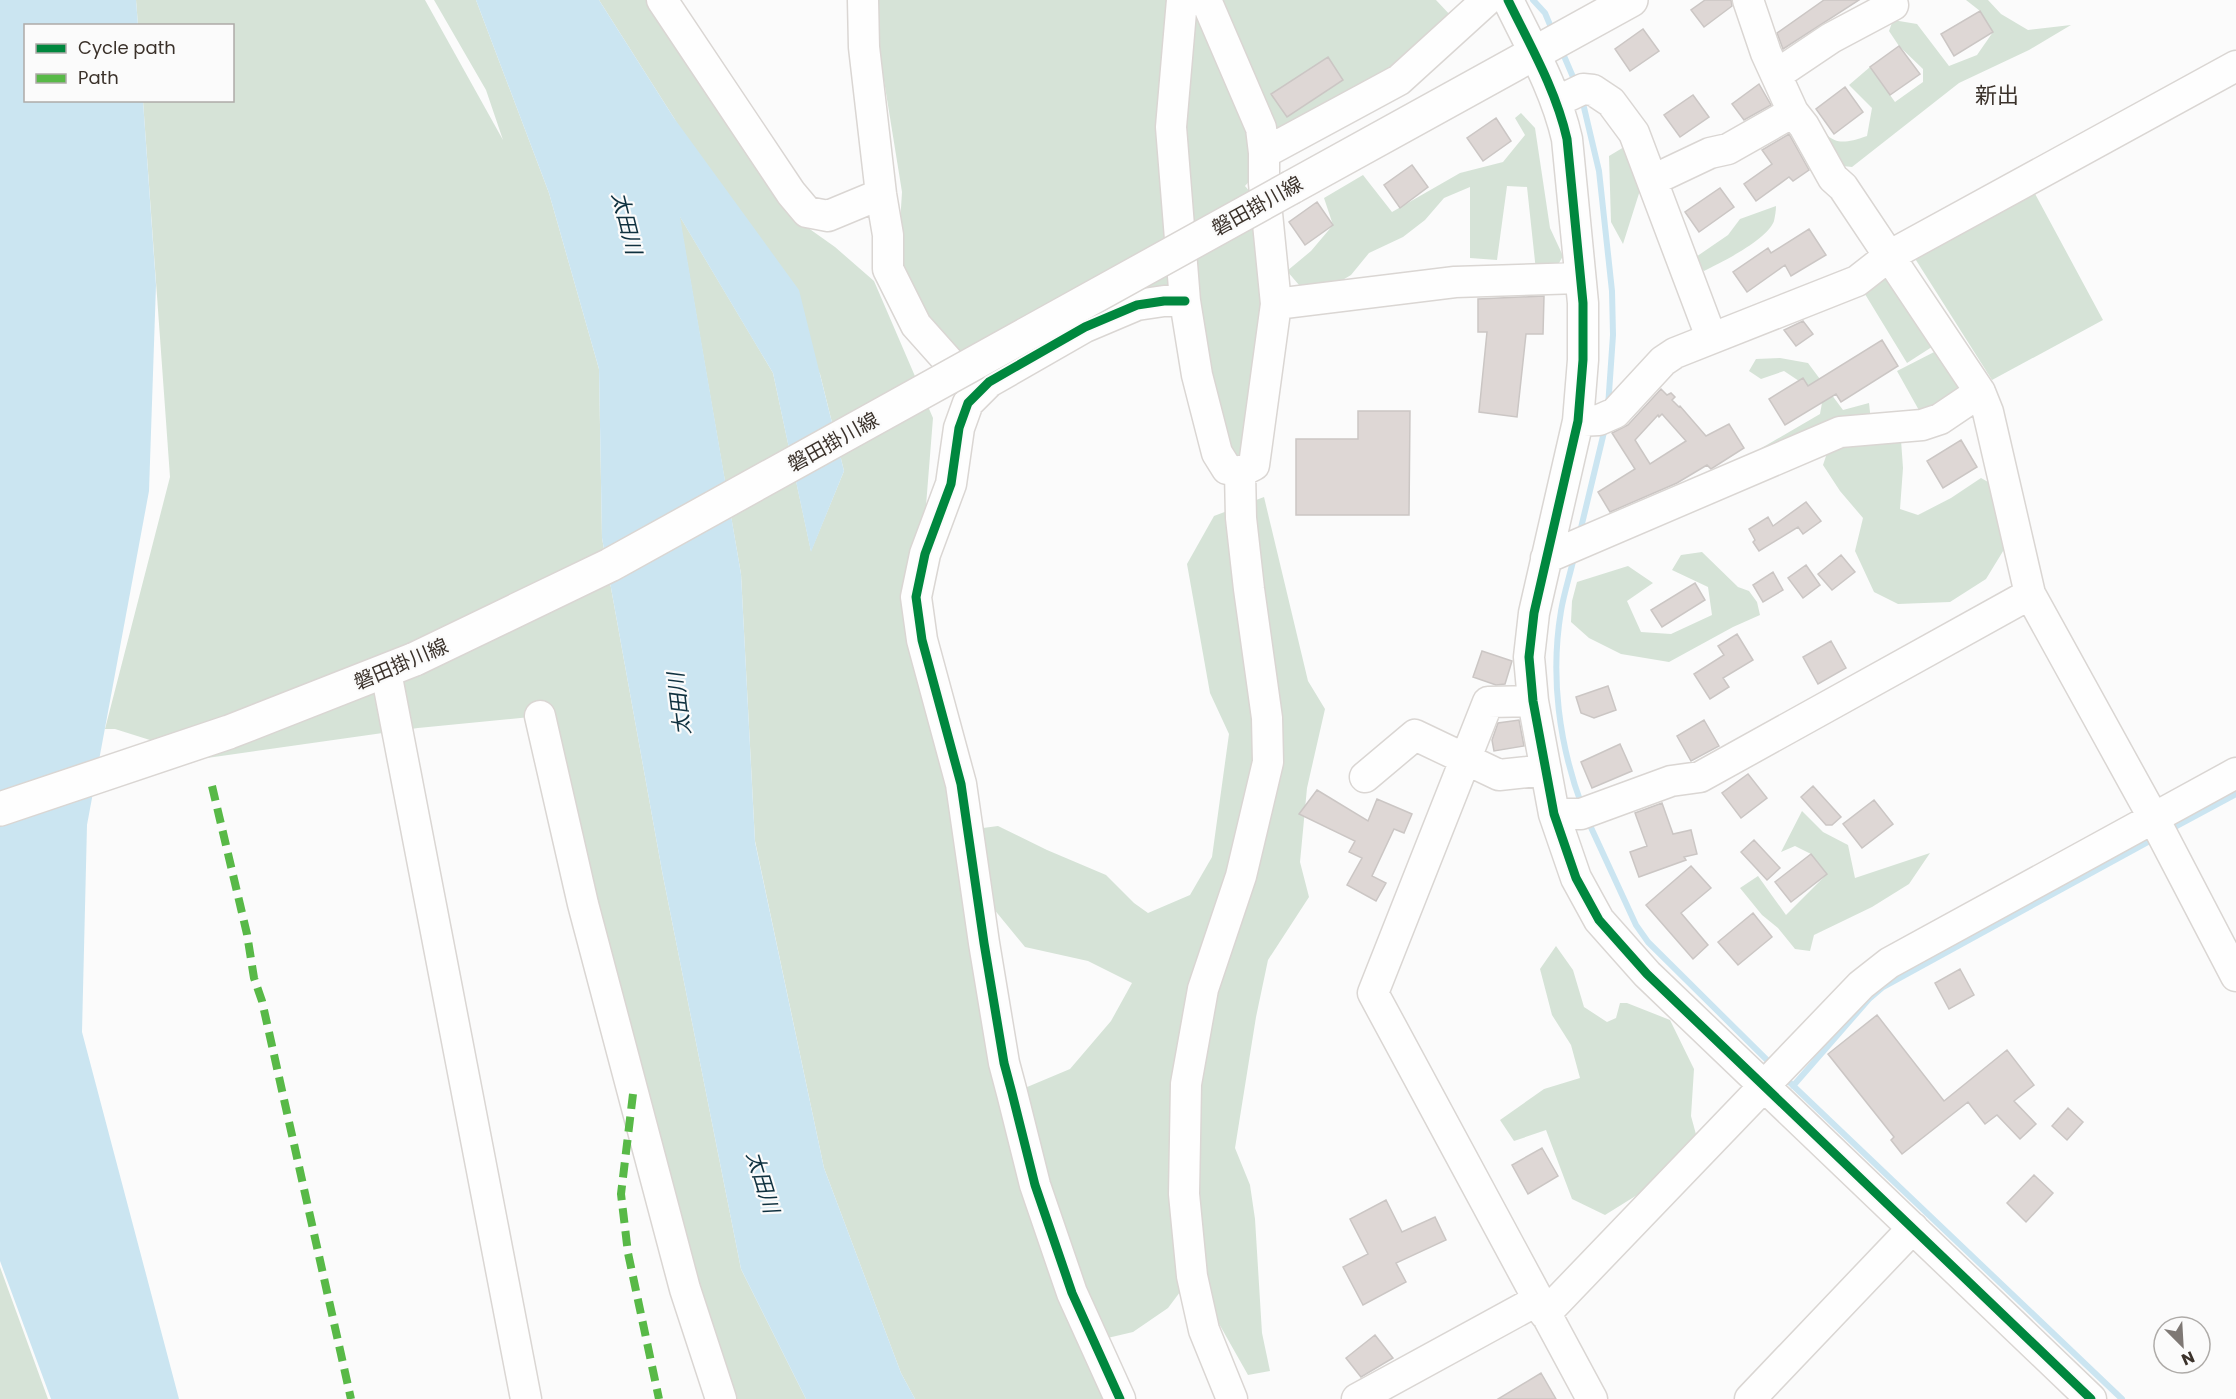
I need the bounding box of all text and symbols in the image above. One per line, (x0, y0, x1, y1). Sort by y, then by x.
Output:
legend (24, 24, 234, 102)
text: Cycle path (78, 35, 176, 60)
text: Path (78, 65, 119, 90)
district label: 新出 (1975, 80, 2019, 111)
street label: 磐田掛川線 (1206, 170, 1308, 242)
water label: 太田川 (605, 189, 649, 259)
street label: 磐田掛川線 (782, 406, 884, 478)
street label: 磐田掛川線 (350, 632, 452, 696)
water label: 太田川 (661, 669, 697, 737)
water label: 太田川 (740, 1148, 787, 1218)
north arrow (2152, 1315, 2212, 1375)
text: N (2178, 1345, 2198, 1371)

